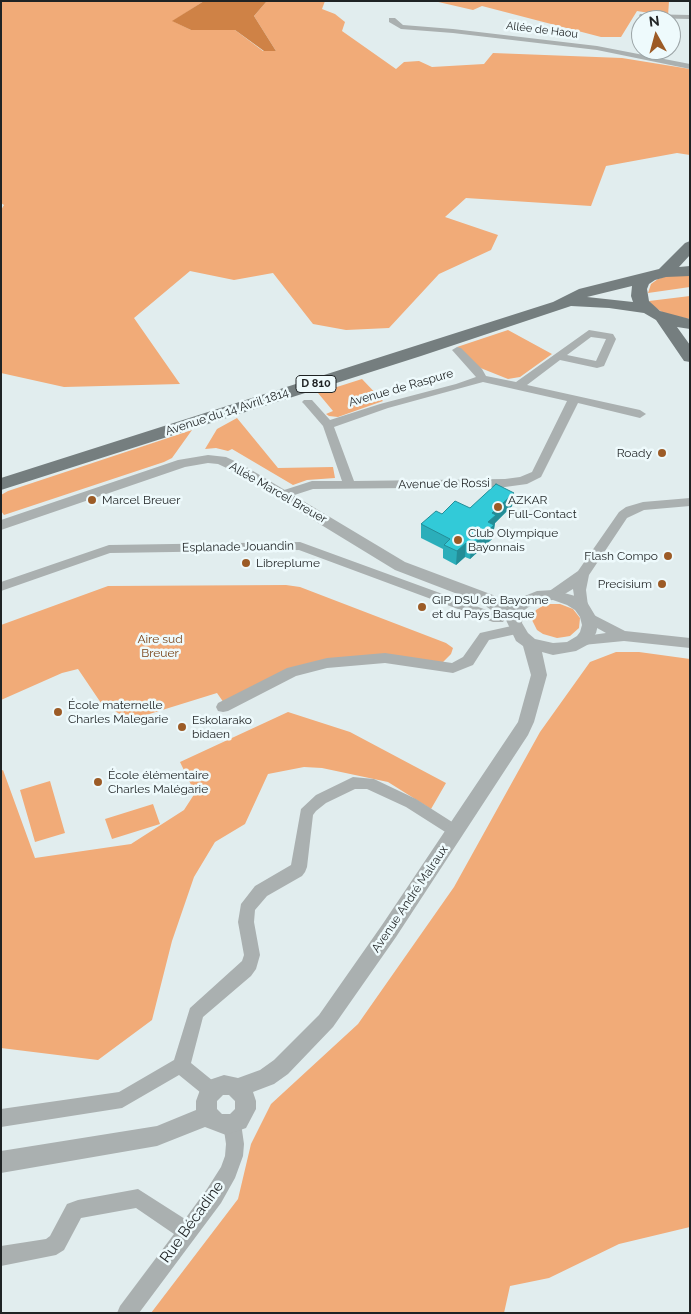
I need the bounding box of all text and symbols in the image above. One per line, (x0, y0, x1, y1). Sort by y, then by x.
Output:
north arrow (631, 10, 681, 60)
text: N (648, 13, 661, 30)
street label: Allée de Haou (505, 19, 579, 41)
street label: Avenue de Raspure (347, 366, 455, 410)
road number: D 810 (296, 376, 336, 392)
street label: Avenue du 14 Avril 1814 (164, 385, 290, 439)
place label: Roady (617, 446, 652, 460)
marker: Roady (656, 447, 668, 459)
street label: Allée Marcel Breuer (227, 459, 329, 527)
street label: Avenue de Rossi (398, 476, 490, 492)
place label: Marcel Breuer (102, 493, 180, 507)
place label: AZKAR Full-Contact (508, 493, 577, 521)
marker: Marcel Breuer (86, 494, 98, 506)
marker: AZKAR Full-Contact (492, 501, 504, 513)
place label: Club Olympique Bayonnais (468, 526, 558, 554)
marker: Club Olympique Bayonnais (452, 534, 464, 546)
street label: Esplanade Jouandin (182, 539, 294, 555)
place label: Flash Compo (584, 549, 658, 563)
marker: Flash Compo (662, 550, 674, 562)
place label: Libreplume (256, 556, 320, 570)
marker: Libreplume (240, 557, 252, 569)
place label: Precisium (598, 577, 652, 591)
marker: Precisium (656, 578, 668, 590)
place label: GIP DSU de Bayonne et du Pays Basque (432, 593, 548, 621)
marker: GIP DSU de Bayonne et du Pays Basque (416, 601, 428, 613)
park label: Aire sud Breuer (137, 632, 183, 660)
place label: École maternelle Charles Malegarie (68, 698, 168, 726)
marker: École maternelle Charles Malegarie (52, 706, 64, 718)
place label: Eskolarako bidaen (192, 713, 252, 741)
marker: Eskolarako bidaen (176, 721, 188, 733)
place label: École élémentaire Charles Malégarie (108, 768, 209, 796)
marker: École élémentaire Charles Malégarie (92, 776, 104, 788)
street label: Avenue André Malraux (369, 843, 451, 955)
street label: Rue Bécadine (156, 1178, 228, 1266)

